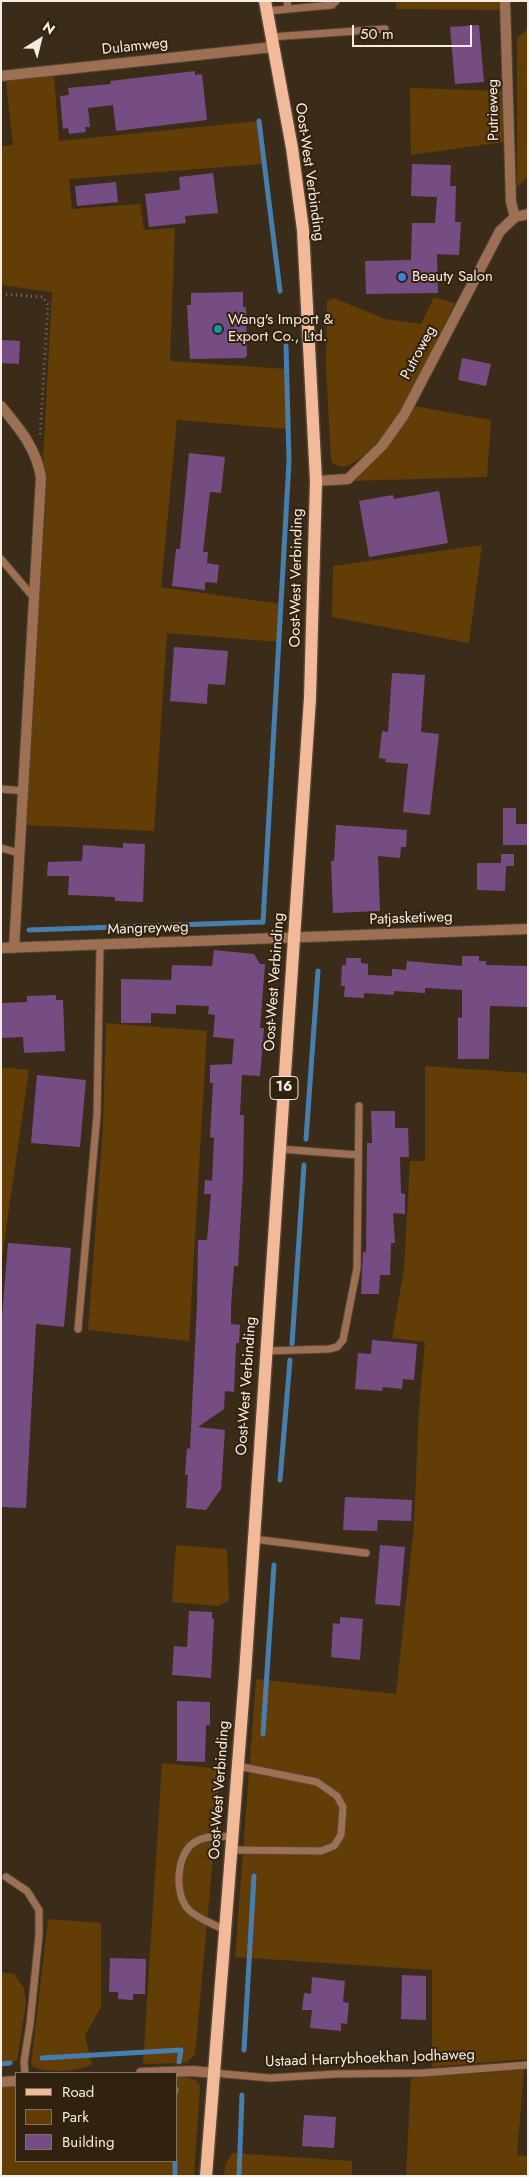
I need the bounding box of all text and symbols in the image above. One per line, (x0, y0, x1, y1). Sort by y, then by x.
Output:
north arrow (15, 15, 65, 65)
scale bar (354, 15, 474, 47)
text: N (38, 17, 59, 39)
text: 50 m (360, 23, 394, 45)
street label: Dulamweg (101, 35, 169, 59)
street label: Putrieweg (484, 79, 504, 141)
street label: Oost-West Verbinding (290, 102, 328, 242)
place label: Beauty Salon (412, 268, 493, 286)
marker: Beauty Salon (396, 271, 408, 283)
place label: Wang's Import & Export Co., Ltd. (228, 311, 333, 346)
marker: Wang's Import & Export Co., Ltd. (212, 323, 224, 335)
street label: Putroweg (397, 323, 441, 383)
street label: Oost-West Verbinding (287, 508, 307, 648)
street label: Patjasketiweg (369, 909, 453, 929)
street label: Oost-West Verbinding (261, 912, 289, 1052)
street label: Mangreyweg (107, 919, 189, 939)
road number: 16 (270, 1076, 298, 1100)
street label: Oost-West Verbinding (233, 1316, 261, 1456)
street label: Oost-West Verbinding (206, 1720, 234, 1860)
street label: Ustaad Harrybhoekhan Jodhaweg (265, 2046, 475, 2072)
legend (15, 2072, 178, 2162)
text: Road (62, 2081, 94, 2103)
text: Park (62, 2106, 89, 2128)
text: Building (62, 2131, 114, 2153)

